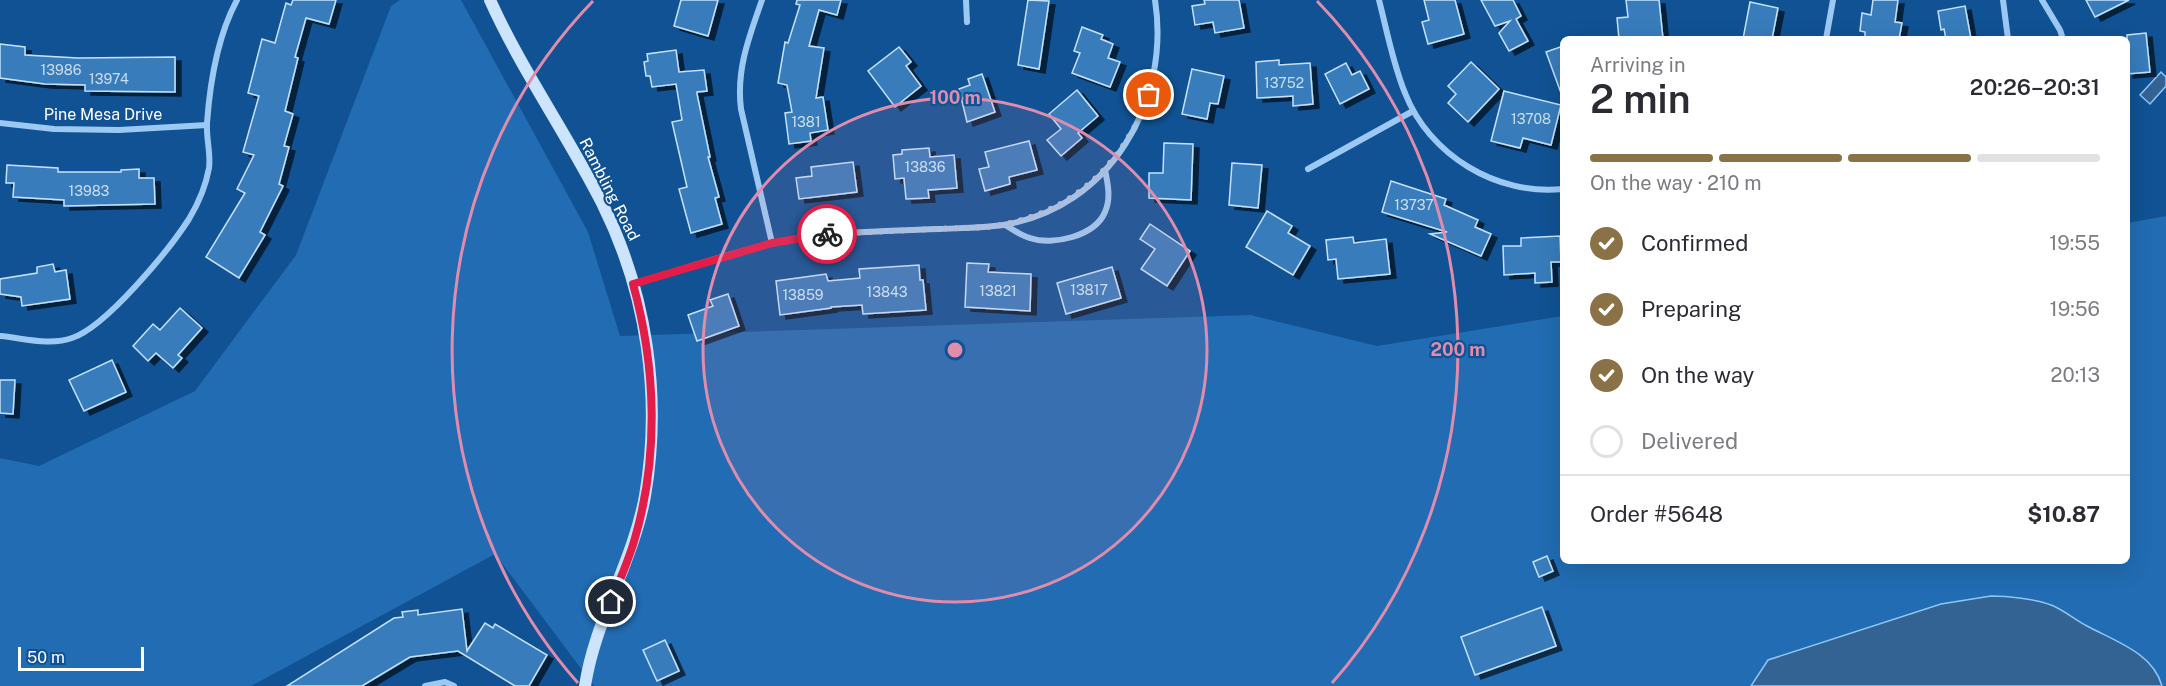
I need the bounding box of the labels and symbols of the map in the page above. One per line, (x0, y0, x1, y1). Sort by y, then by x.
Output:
house number: 13986 (41, 62, 82, 78)
pin (1123, 69, 1174, 120)
house number: 13974 (89, 71, 129, 87)
house number: 13752 (1264, 75, 1304, 91)
text: 100 m (929, 87, 981, 108)
street label: Pine Mesa Drive (44, 105, 162, 124)
house number: 13708 (1511, 111, 1551, 127)
house number: 1381 (791, 114, 821, 130)
street label: Rambling Road (576, 135, 644, 244)
house number: 13836 (905, 159, 946, 175)
house number: 13983 (69, 183, 110, 199)
house number: 13737 (1394, 197, 1434, 213)
courier (797, 204, 857, 264)
house number: 13817 (1070, 282, 1108, 298)
house number: 13821 (979, 283, 1017, 299)
house number: 13843 (866, 284, 908, 300)
house number: 13859 (782, 287, 824, 303)
text: 200 m (1431, 339, 1485, 360)
centre of rings (945, 340, 965, 360)
pin (585, 576, 636, 627)
scale bar (18, 644, 144, 672)

